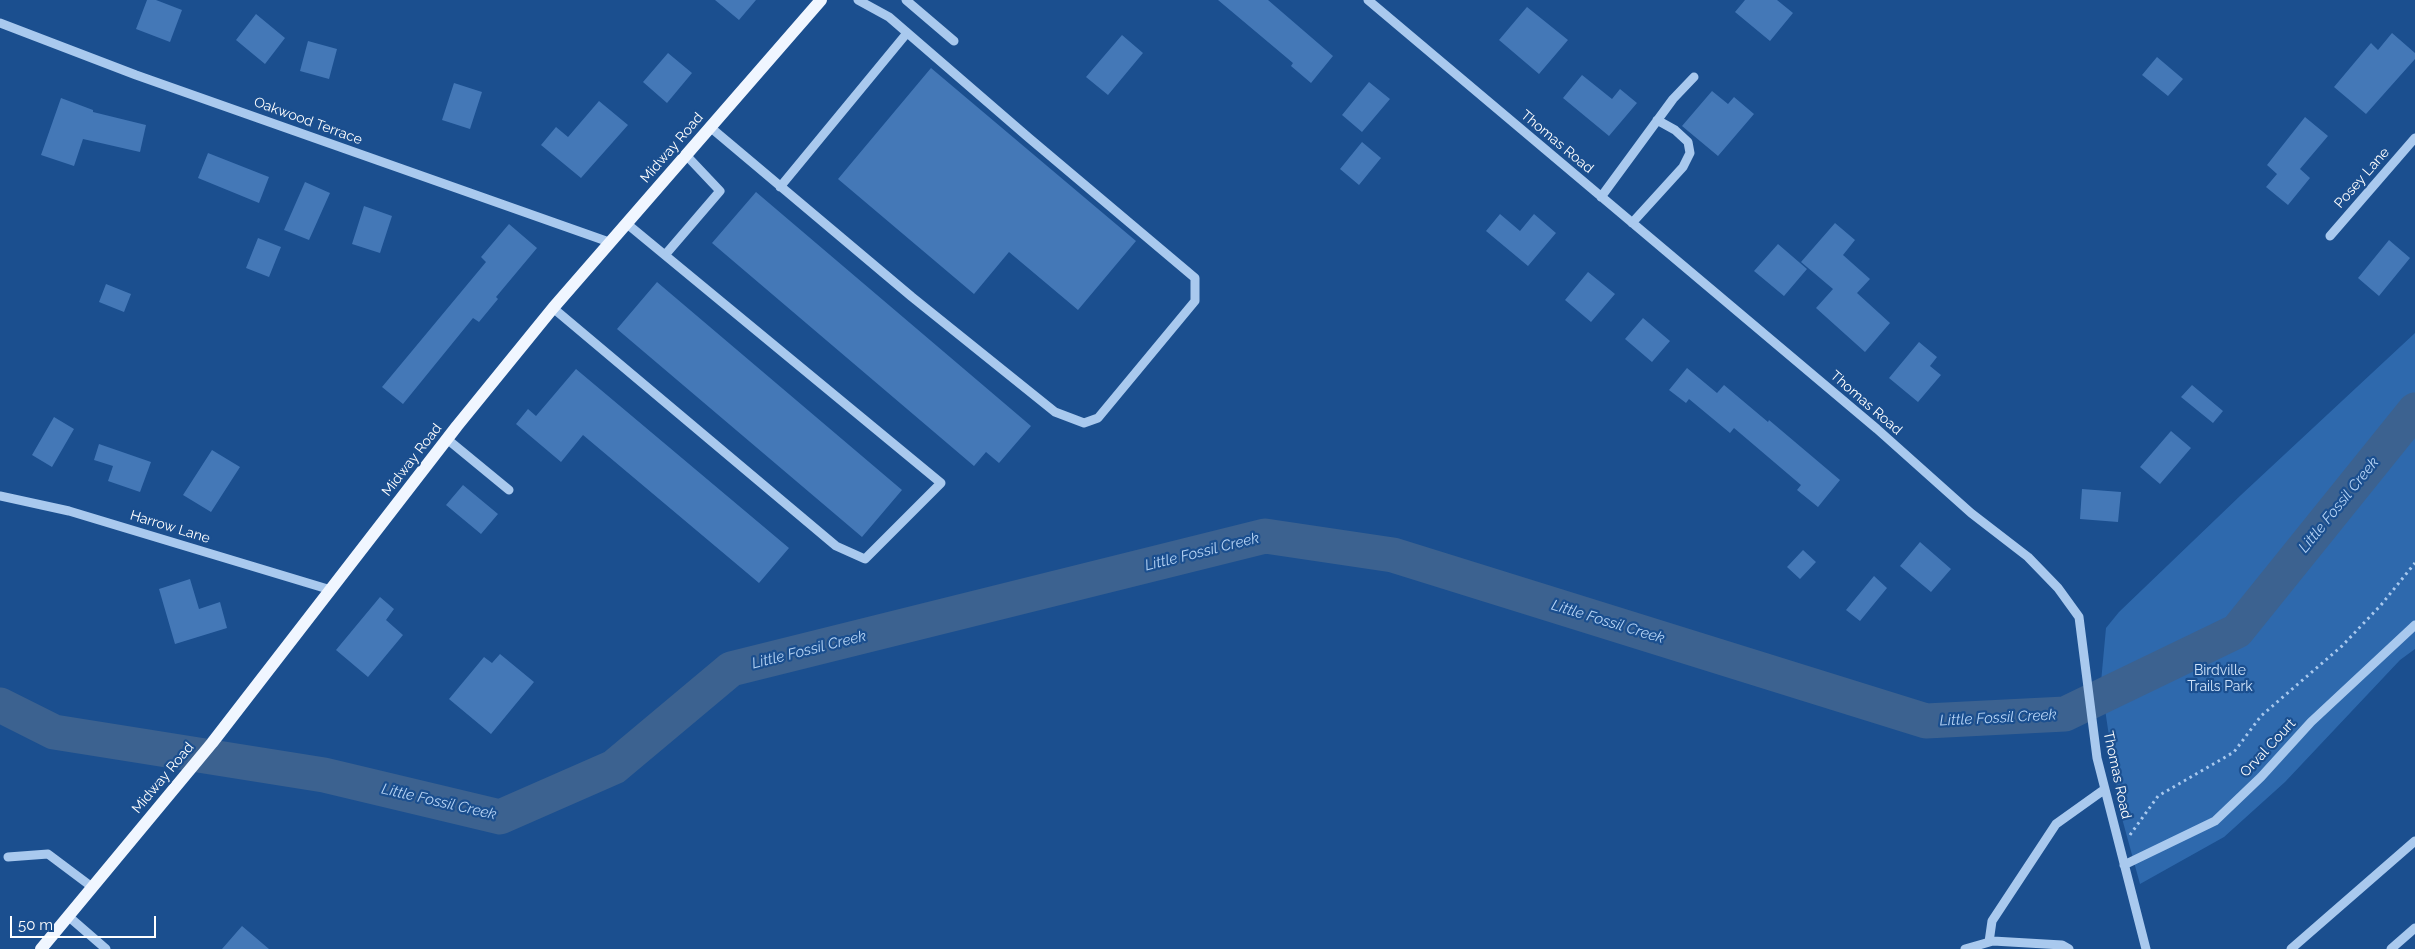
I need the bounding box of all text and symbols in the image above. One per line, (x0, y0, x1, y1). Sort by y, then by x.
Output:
street label: Oakwood Terrace (252, 94, 364, 148)
street label: Thomas Road (1517, 107, 1597, 177)
street label: Midway Road (637, 110, 707, 186)
street label: Posey Lane (2331, 144, 2393, 212)
street label: Thomas Road (1827, 367, 1905, 439)
street label: Midway Road (378, 420, 446, 500)
water label: Little Fossil Creek (2295, 454, 2383, 556)
street label: Harrow Lane (128, 507, 212, 547)
water label: Little Fossil Creek (1143, 529, 1261, 575)
water label: Little Fossil Creek (1549, 596, 1667, 648)
water label: Little Fossil Creek (750, 627, 868, 673)
park label: Birdville Trails Park (2187, 663, 2253, 696)
water label: Little Fossil Creek (1939, 706, 2057, 730)
street label: Orval Court (2237, 715, 2299, 781)
street label: Thomas Road (2099, 730, 2135, 820)
street label: Midway Road (128, 739, 198, 817)
water label: Little Fossil Creek (380, 780, 498, 824)
scale bar (12, 906, 159, 938)
text: 50 m (18, 916, 53, 934)

